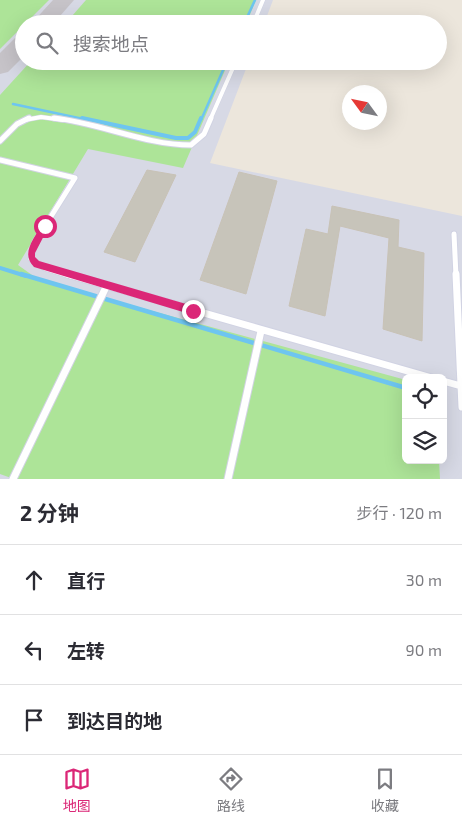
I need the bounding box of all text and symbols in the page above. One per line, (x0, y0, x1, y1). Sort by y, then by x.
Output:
search box (15, 15, 447, 70)
icon: search (33, 29, 61, 57)
text: 搜索地点 (73, 32, 149, 55)
north arrow (342, 85, 387, 130)
route start (34, 215, 57, 238)
route end (182, 300, 205, 323)
map controls (402, 374, 447, 464)
button: locate (402, 374, 447, 419)
button: layers (402, 419, 447, 464)
text: 2 分钟 (20, 500, 79, 525)
text: 步行 · 120 m (356, 503, 442, 522)
icon: ahead (20, 566, 48, 594)
text: 直行 (67, 569, 105, 592)
text: 30 m (406, 570, 442, 589)
icon: left (20, 636, 48, 664)
text: 左转 (67, 639, 105, 662)
text: 90 m (406, 640, 442, 659)
icon: arrive (20, 706, 48, 734)
text: 到达目的地 (67, 709, 162, 732)
tab: 地图 (63, 765, 91, 815)
tab: 路线 (217, 765, 245, 815)
tab: 收藏 (371, 765, 399, 815)

